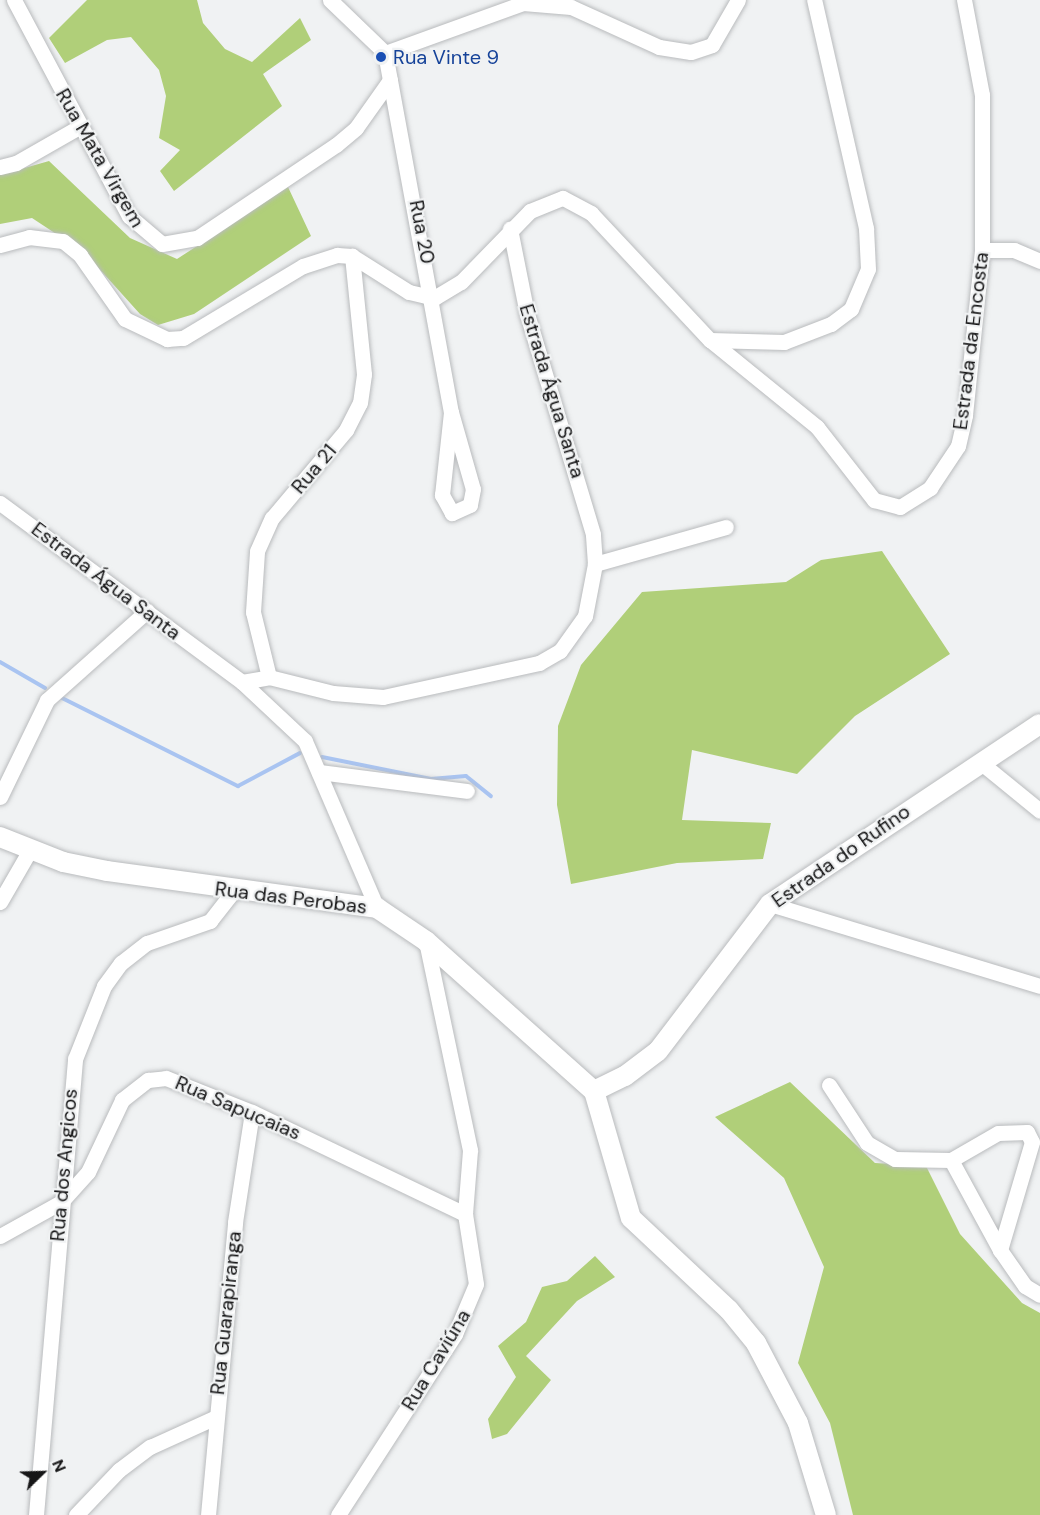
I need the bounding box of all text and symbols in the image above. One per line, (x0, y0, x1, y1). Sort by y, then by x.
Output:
place label: Rua Vinte 9 (393, 45, 499, 69)
marker: Rua Vinte 9 (374, 50, 388, 64)
street label: Rua Mata Virgem (51, 84, 149, 232)
street label: Rua 20 (404, 198, 440, 266)
street label: Estrada da Encosta (948, 251, 994, 431)
street label: Estrada Água Santa (514, 301, 590, 481)
street label: Rua 21 (286, 439, 342, 499)
street label: Estrada Água Santa (27, 517, 185, 645)
street label: Estrada do Rufino (767, 799, 915, 913)
street label: Rua das Perobas (214, 877, 368, 919)
street label: Rua Sapucaias (172, 1071, 304, 1145)
street label: Rua dos Angicos (45, 1088, 83, 1242)
street label: Rua Guarapiranga (205, 1230, 247, 1396)
street label: Rua Caviúna (396, 1305, 476, 1415)
north arrow (12, 1443, 72, 1503)
text: N (47, 1456, 71, 1475)

